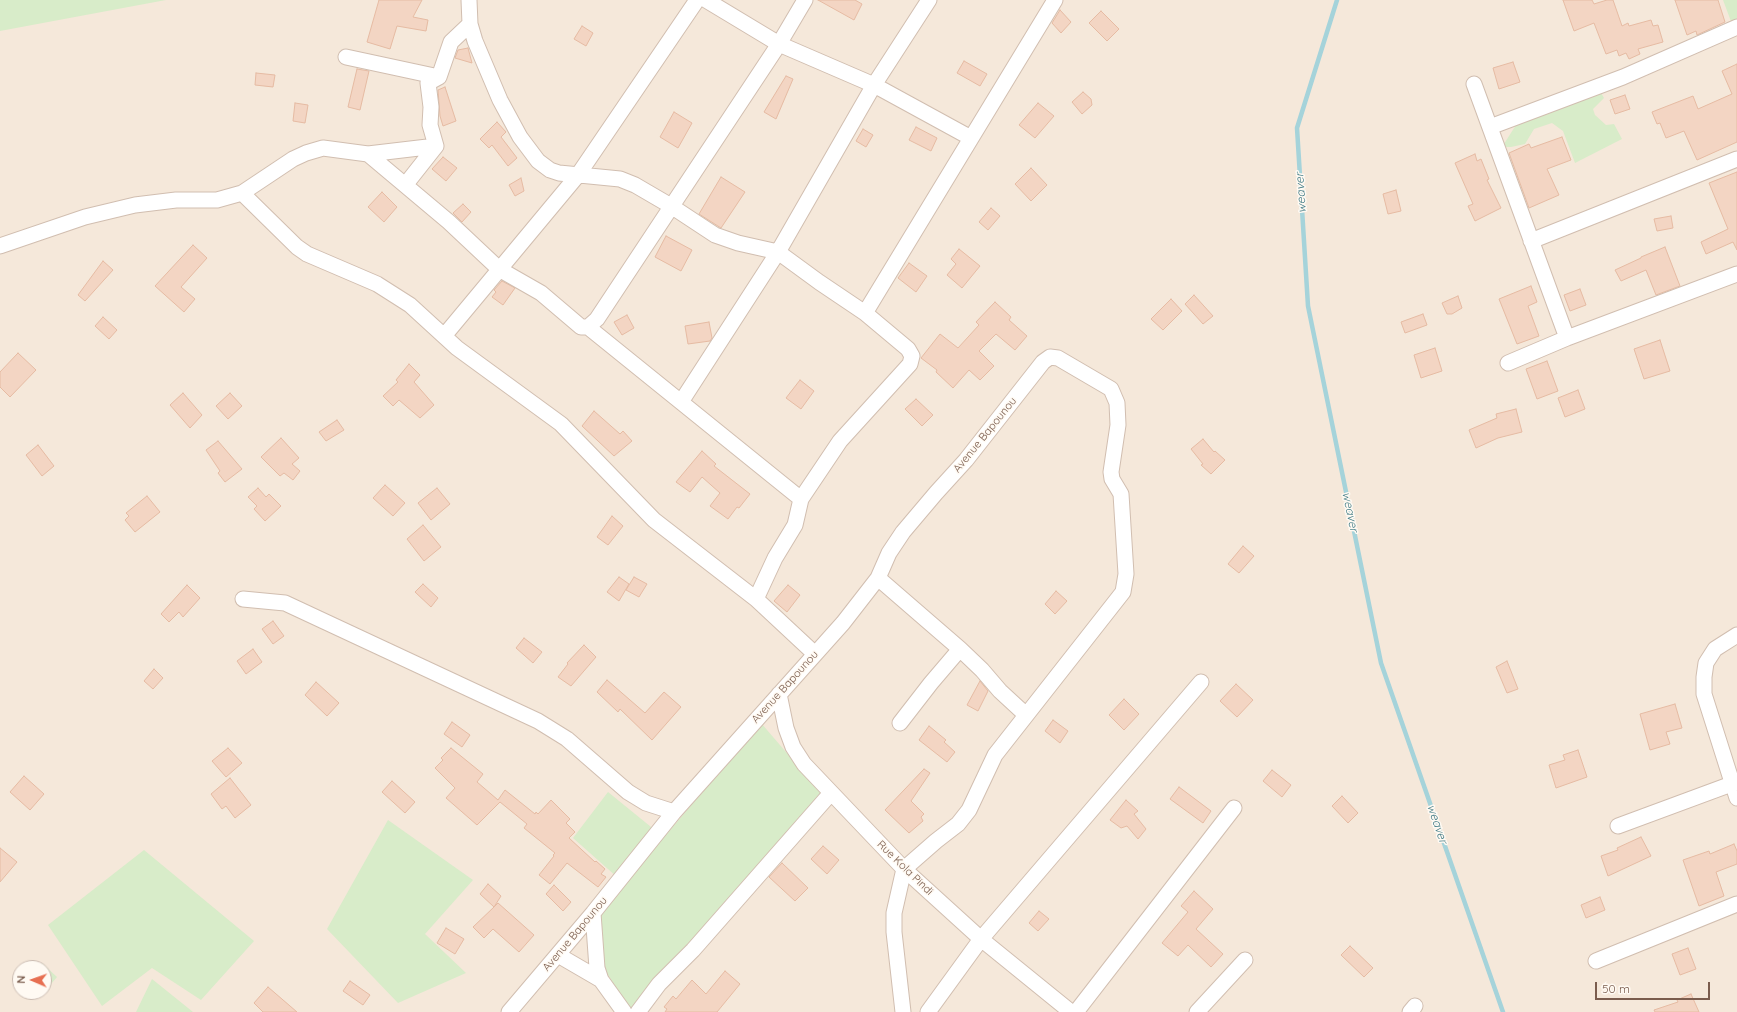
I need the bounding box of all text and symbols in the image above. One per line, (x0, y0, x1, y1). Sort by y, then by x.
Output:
water label: weaver (1292, 172, 1310, 214)
street label: Avenue Bapounou (951, 395, 1019, 475)
water label: weaver (1339, 491, 1361, 533)
street label: Avenue Bapounou (749, 648, 821, 726)
water label: weaver (1424, 802, 1450, 846)
street label: Rue Kola Pindi (874, 838, 936, 898)
street label: Avenue Bapounou (540, 894, 610, 974)
north arrow (12, 960, 52, 1000)
scale bar (1597, 974, 1712, 1000)
text: N (14, 975, 28, 984)
text: 50 m (1602, 981, 1630, 996)

